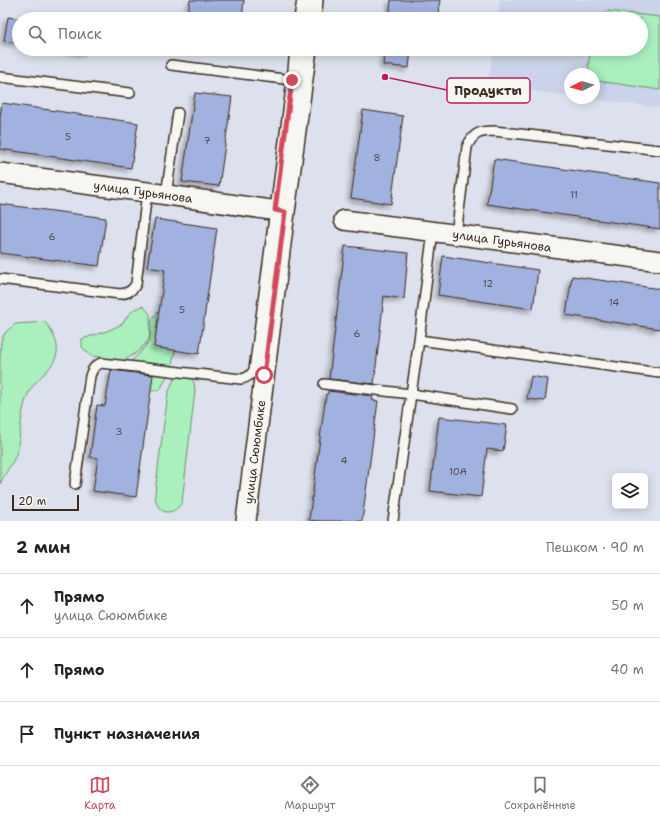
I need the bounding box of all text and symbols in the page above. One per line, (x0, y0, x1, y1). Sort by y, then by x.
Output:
search box (12, 12, 648, 56)
icon: search (26, 23, 48, 45)
text: Поиск (58, 24, 102, 44)
north arrow (564, 68, 600, 104)
route end (283, 71, 301, 89)
callout: Продукты (447, 78, 530, 103)
text: Продукты (454, 82, 522, 99)
house number: 5 (65, 130, 71, 143)
house number: 7 (204, 134, 211, 147)
house number: 8 (374, 151, 381, 164)
street label: улица Гурьянова (93, 177, 194, 207)
house number: 11 (570, 188, 578, 201)
street label: улица Гурьянова (452, 226, 553, 256)
house number: 6 (49, 230, 56, 243)
house number: 12 (483, 277, 493, 290)
house number: 14 (609, 296, 619, 309)
house number: 5 (179, 303, 185, 316)
house number: 6 (354, 327, 361, 340)
route start (255, 366, 273, 384)
street label: улица Сююмбике (241, 399, 269, 505)
house number: 3 (116, 425, 123, 438)
house number: 4 (341, 454, 348, 467)
house number: 10А (449, 465, 467, 478)
map controls (612, 473, 648, 509)
button: layers (612, 473, 648, 509)
scale bar (12, 493, 79, 512)
text: 20 m (18, 494, 46, 509)
text: 2 мин (16, 536, 71, 558)
text: Пешком · 90 m (546, 539, 644, 556)
text: Прямо (54, 587, 104, 607)
icon: ahead (16, 595, 38, 617)
text: 50 m (611, 597, 644, 614)
text: улица Сююмбике (54, 607, 168, 624)
icon: ahead (16, 659, 38, 681)
text: Прямо (54, 660, 104, 680)
text: 40 m (610, 661, 644, 678)
icon: arrive (16, 723, 38, 745)
text: Пункт назначения (54, 724, 200, 744)
tab: Карта (84, 774, 116, 813)
tab: Маршрут (284, 774, 335, 813)
tab: Сохранённые (504, 774, 576, 813)

